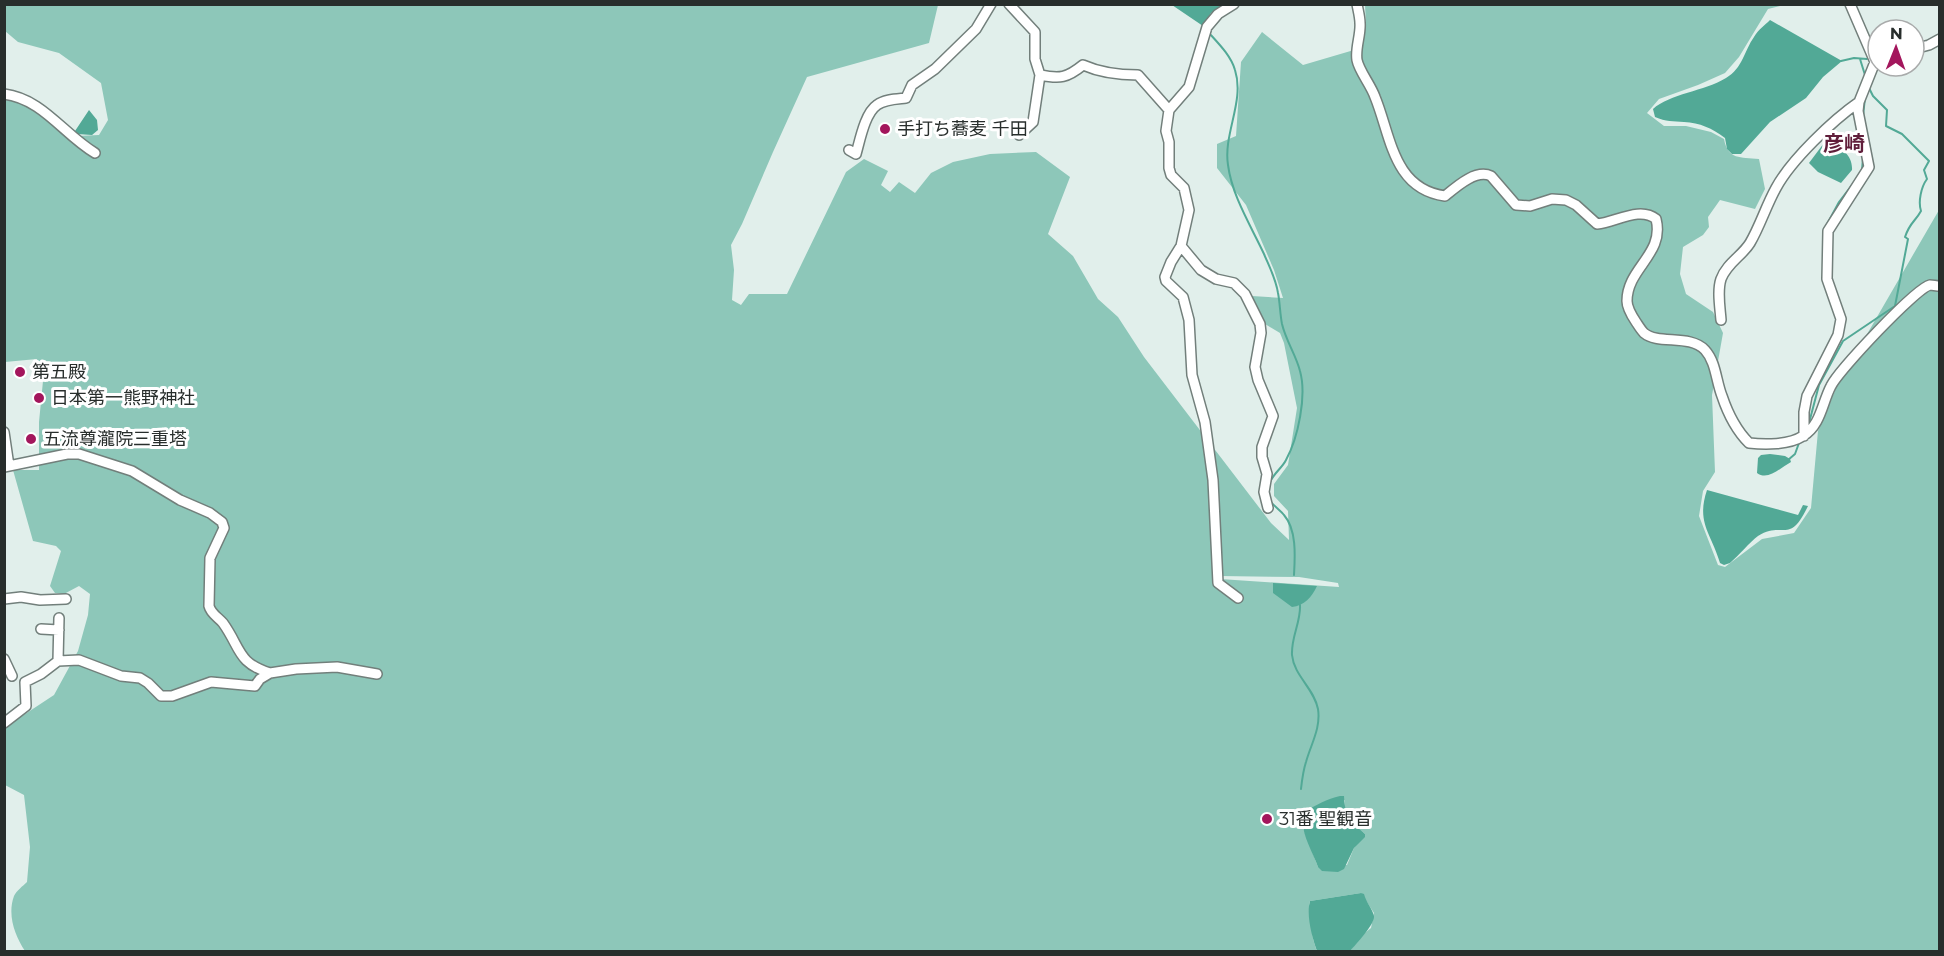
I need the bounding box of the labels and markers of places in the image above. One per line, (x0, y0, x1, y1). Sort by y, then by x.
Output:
place label: 手打ち蕎麦 千田 (897, 118, 1028, 140)
marker: 手打ち蕎麦 千田 (878, 122, 892, 136)
place label: 第五殿 (32, 361, 86, 383)
marker: 第五殿 (13, 365, 27, 379)
place label: 日本第一熊野神社 (51, 387, 195, 409)
marker: 日本第一熊野神社 (32, 391, 46, 405)
place label: 五流尊瀧院三重塔 (43, 428, 187, 450)
marker: 五流尊瀧院三重塔 (24, 432, 38, 446)
place label: 31番 聖観音 (1279, 808, 1372, 830)
marker: 31番 聖観音 (1260, 812, 1274, 826)

